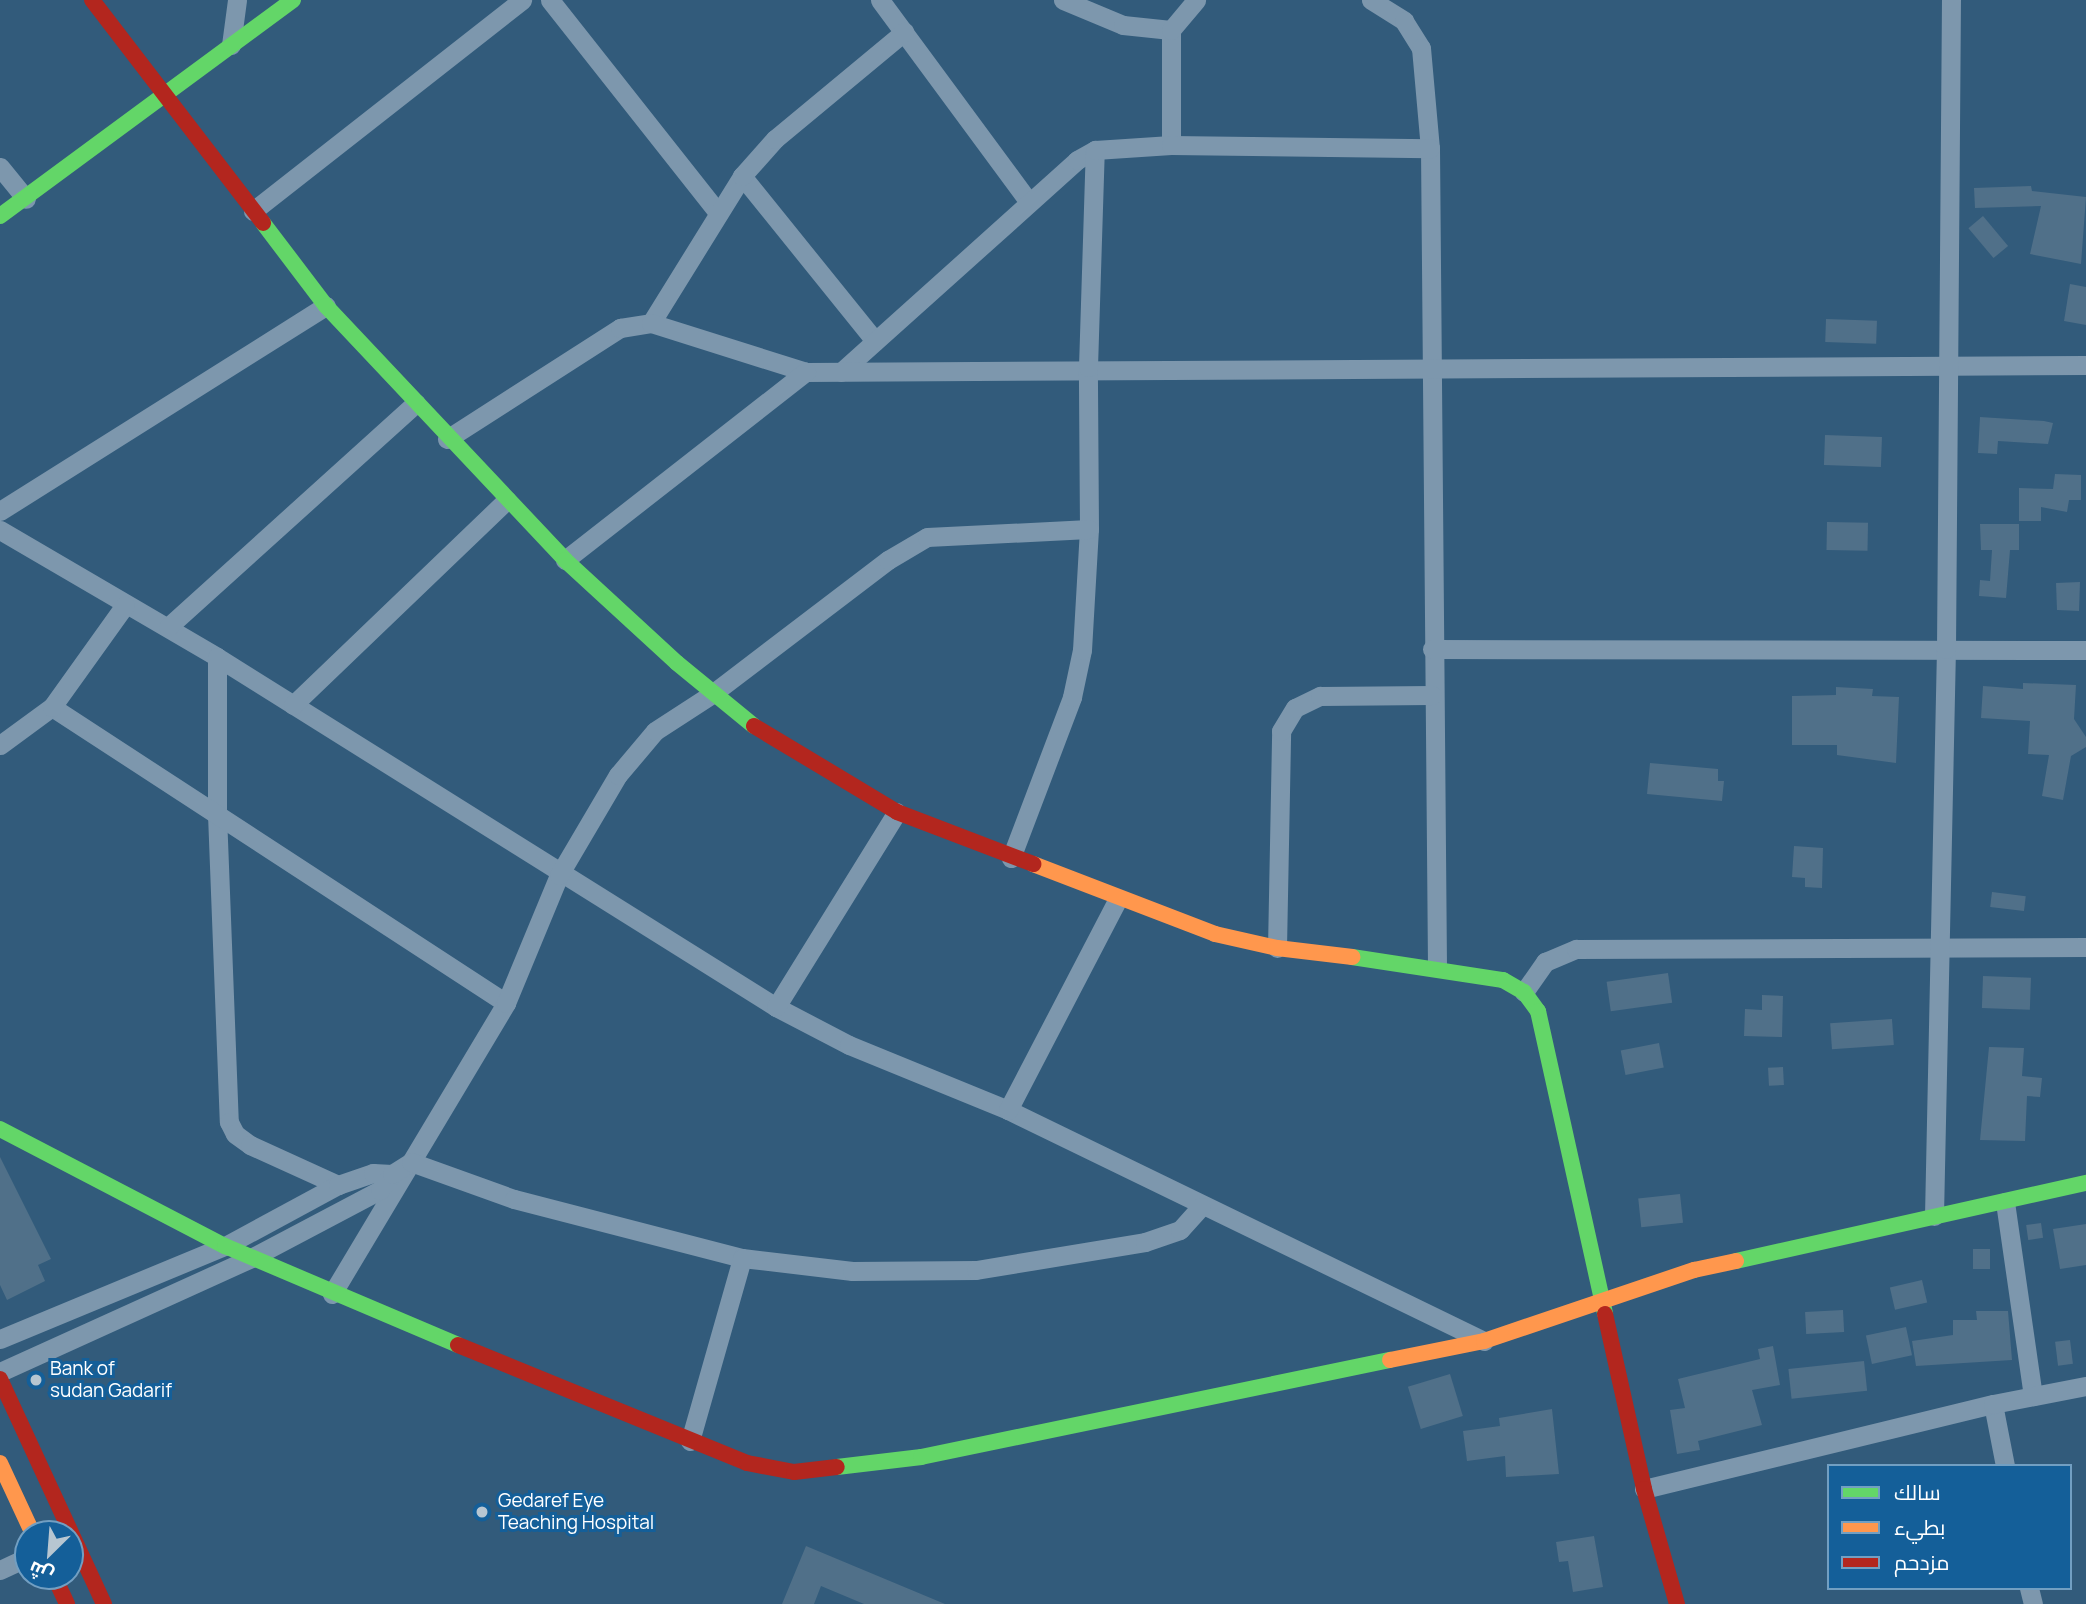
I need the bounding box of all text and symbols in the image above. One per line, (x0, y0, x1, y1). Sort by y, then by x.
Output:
place label: Bank of sudan Gadarif (50, 1358, 172, 1402)
marker: Bank of sudan Gadarif (28, 1372, 44, 1388)
legend (1827, 1464, 2072, 1590)
text: سالك (1894, 1478, 1941, 1506)
place label: Gedaref Eye Teaching Hospital (498, 1490, 654, 1534)
marker: Gedaref Eye Teaching Hospital (472, 1502, 492, 1522)
text: بطيء (1894, 1513, 1945, 1541)
north arrow (14, 1520, 84, 1590)
text: مزدحم (1894, 1548, 1949, 1576)
text: ش (24, 1555, 58, 1589)

